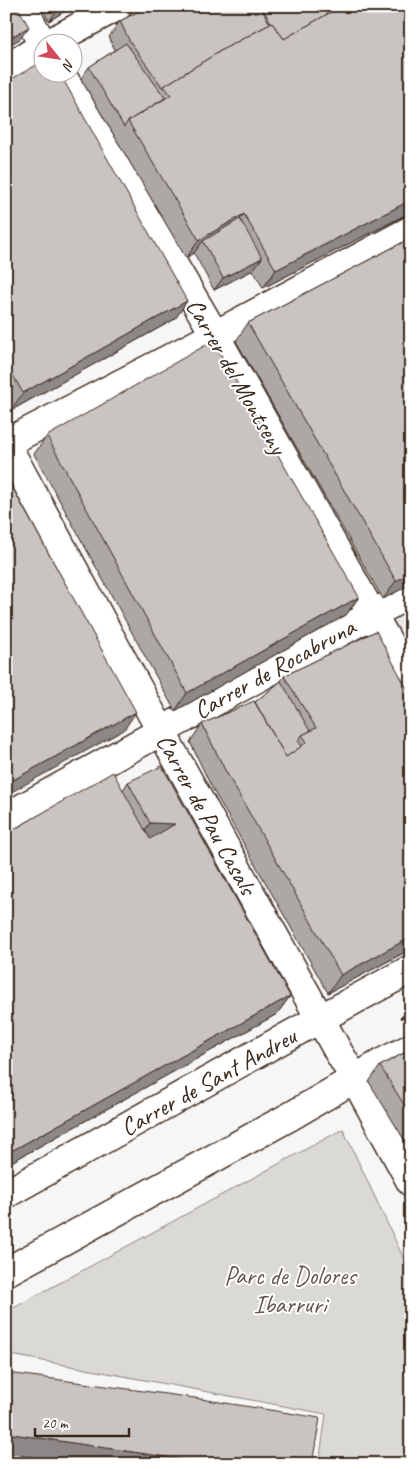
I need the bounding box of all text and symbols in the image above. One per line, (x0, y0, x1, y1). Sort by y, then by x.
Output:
north arrow (32, 32, 82, 82)
text: N (58, 56, 78, 74)
street label: Carrer del Montseny (179, 293, 295, 462)
street label: Carrer de Rocabruna (188, 610, 363, 727)
street label: Carrer de Pau Casals (149, 728, 265, 903)
street label: Carrer de Sant Andreu (115, 1020, 304, 1143)
park label: Parc de Dolores Ibarruri (224, 1260, 358, 1321)
scale bar (35, 1405, 129, 1437)
text: 20 m (42, 1414, 69, 1433)

